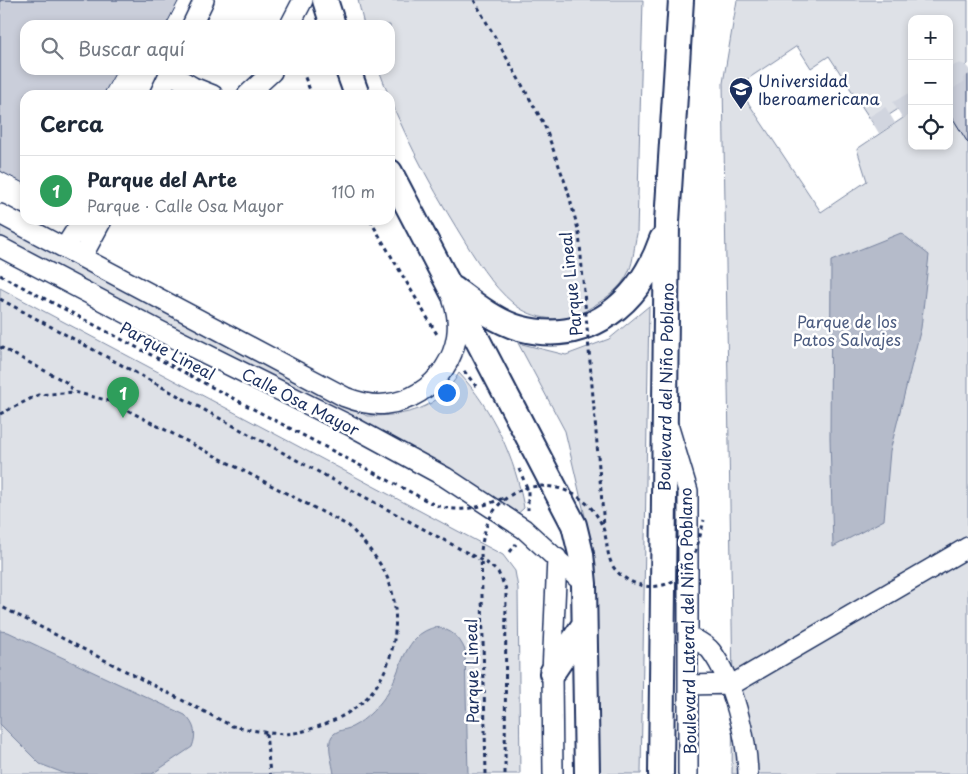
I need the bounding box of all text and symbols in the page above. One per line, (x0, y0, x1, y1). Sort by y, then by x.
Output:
map controls (908, 15, 953, 150)
button: + (908, 15, 953, 60)
search box (20, 20, 395, 75)
icon: search (38, 34, 66, 62)
text: Buscar aquí (78, 34, 185, 62)
button: − (908, 60, 953, 105)
place label: Universidad Iberoamericana (758, 68, 879, 110)
school or university icon: Universidad Iberoamericana (728, 76, 754, 110)
button: locate (908, 105, 953, 150)
text: Cerca (40, 107, 104, 139)
text: Parque del Arte (87, 165, 237, 193)
text: 1 (52, 179, 60, 203)
text: 110 m (332, 179, 375, 203)
text: Parque · Calle Osa Mayor (87, 193, 283, 217)
street label: Parque Lineal (553, 231, 587, 337)
street label: Boulevard del Niño Poblano (651, 282, 679, 492)
park label: Parque de los Patos Salvajes (793, 309, 901, 351)
street label: Parque Lineal (116, 315, 220, 385)
street label: Calle Osa Mayor (238, 361, 364, 441)
pin: 1 (107, 377, 139, 418)
your location (434, 380, 460, 406)
street label: Boulevard Lateral del Niño Poblano (673, 487, 701, 755)
street label: Parque Lineal (458, 619, 484, 723)

